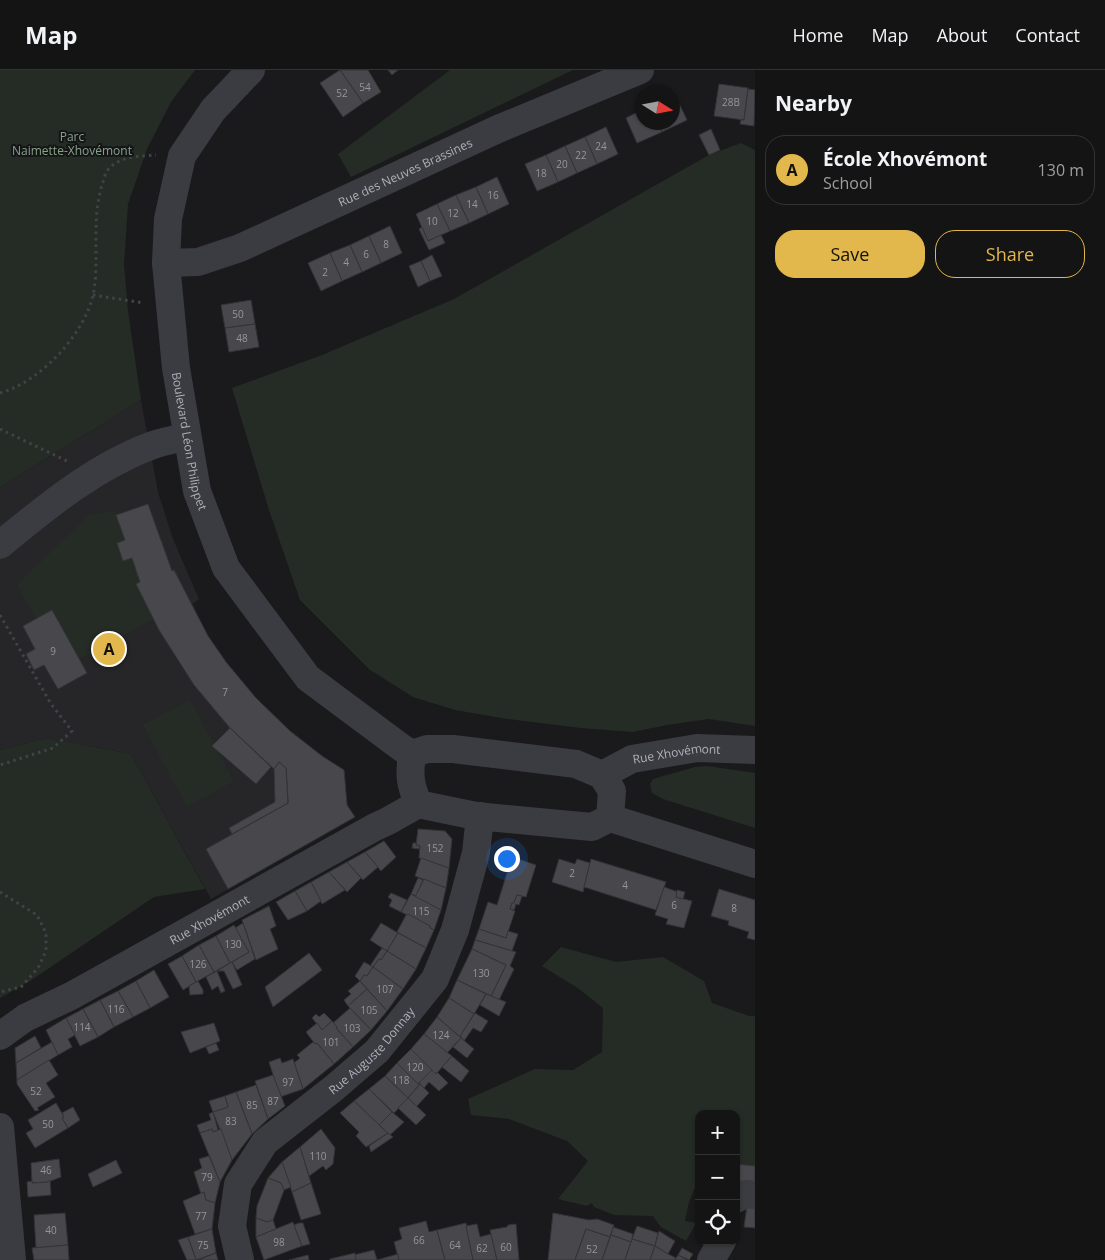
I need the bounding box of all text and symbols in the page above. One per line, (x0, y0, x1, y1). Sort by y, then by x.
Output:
text: Map (25, 18, 77, 51)
text: Home (793, 23, 843, 47)
text: Map (871, 23, 909, 47)
text: About (937, 23, 987, 47)
text: Contact (1015, 23, 1080, 47)
house number: 54 (359, 80, 371, 94)
north arrow (635, 85, 680, 130)
house number: 52 (336, 86, 348, 100)
text: Nearby (775, 89, 852, 117)
house number: 28B (722, 95, 740, 109)
park label: Parc Naimette-Xhovémont (12, 128, 132, 159)
street label: Rue des Neuves Brassines (335, 133, 475, 210)
house number: 24 (595, 139, 607, 153)
text: École Xhovémont (823, 146, 987, 172)
house number: 22 (575, 148, 587, 162)
house number: 20 (556, 157, 568, 171)
text: A (786, 159, 798, 181)
text: 130 m (1038, 159, 1084, 181)
house number: 18 (535, 166, 547, 180)
text: School (823, 172, 873, 194)
house number: 16 (487, 188, 499, 202)
house number: 14 (466, 197, 478, 211)
house number: 12 (447, 206, 459, 220)
house number: 10 (426, 214, 438, 228)
button: Save (775, 230, 925, 278)
button: Share (935, 230, 1085, 278)
house number: 8 (383, 237, 389, 251)
house number: 6 (363, 247, 369, 261)
house number: 4 (343, 255, 349, 269)
house number: 2 (322, 265, 328, 279)
house number: 50 (232, 307, 244, 321)
house number: 48 (236, 331, 248, 345)
street label: Boulevard Léon Philippet (168, 371, 212, 512)
pin: A (93, 630, 125, 668)
house number: 9 (50, 644, 56, 658)
house number: 7 (222, 685, 228, 699)
street label: Rue Xhovémont (631, 739, 721, 767)
house number: 152 (426, 841, 444, 855)
your location (494, 846, 520, 872)
house number: 2 (569, 866, 575, 880)
house number: 4 (622, 878, 628, 892)
street label: Rue Xhovémont (166, 890, 252, 948)
house number: 6 (671, 898, 677, 912)
house number: 8 (731, 901, 737, 915)
house number: 115 (412, 904, 430, 918)
house number: 130 (224, 937, 242, 951)
house number: 126 (189, 957, 207, 971)
house number: 130 (472, 966, 490, 980)
house number: 107 (376, 982, 394, 996)
house number: 116 (107, 1002, 125, 1016)
street label: Rue Auguste Donnay (325, 1002, 419, 1098)
house number: 105 (360, 1003, 378, 1017)
house number: 114 (73, 1020, 91, 1034)
house number: 103 (343, 1021, 361, 1035)
house number: 124 (432, 1028, 450, 1042)
house number: 101 (322, 1035, 340, 1049)
house number: 120 (406, 1060, 424, 1074)
house number: 118 (392, 1073, 410, 1087)
house number: 97 (282, 1075, 294, 1089)
house number: 52 (30, 1084, 42, 1098)
house number: 87 (267, 1094, 279, 1108)
house number: 85 (246, 1098, 258, 1112)
map controls (695, 1110, 740, 1245)
button: + (695, 1110, 740, 1155)
house number: 83 (225, 1114, 237, 1128)
house number: 50 (42, 1117, 54, 1131)
house number: 110 (309, 1149, 327, 1163)
button: − (695, 1155, 740, 1200)
house number: 46 (40, 1163, 52, 1177)
house number: 79 (201, 1170, 213, 1184)
button: locate (695, 1200, 740, 1245)
house number: 77 (195, 1209, 207, 1223)
house number: 40 (45, 1223, 57, 1237)
house number: 66 (413, 1233, 425, 1247)
house number: 98 (273, 1235, 285, 1249)
house number: 75 (197, 1238, 209, 1252)
house number: 64 (449, 1238, 461, 1252)
house number: 60 (500, 1240, 512, 1254)
house number: 62 (476, 1241, 488, 1255)
house number: 52 (586, 1242, 598, 1256)

